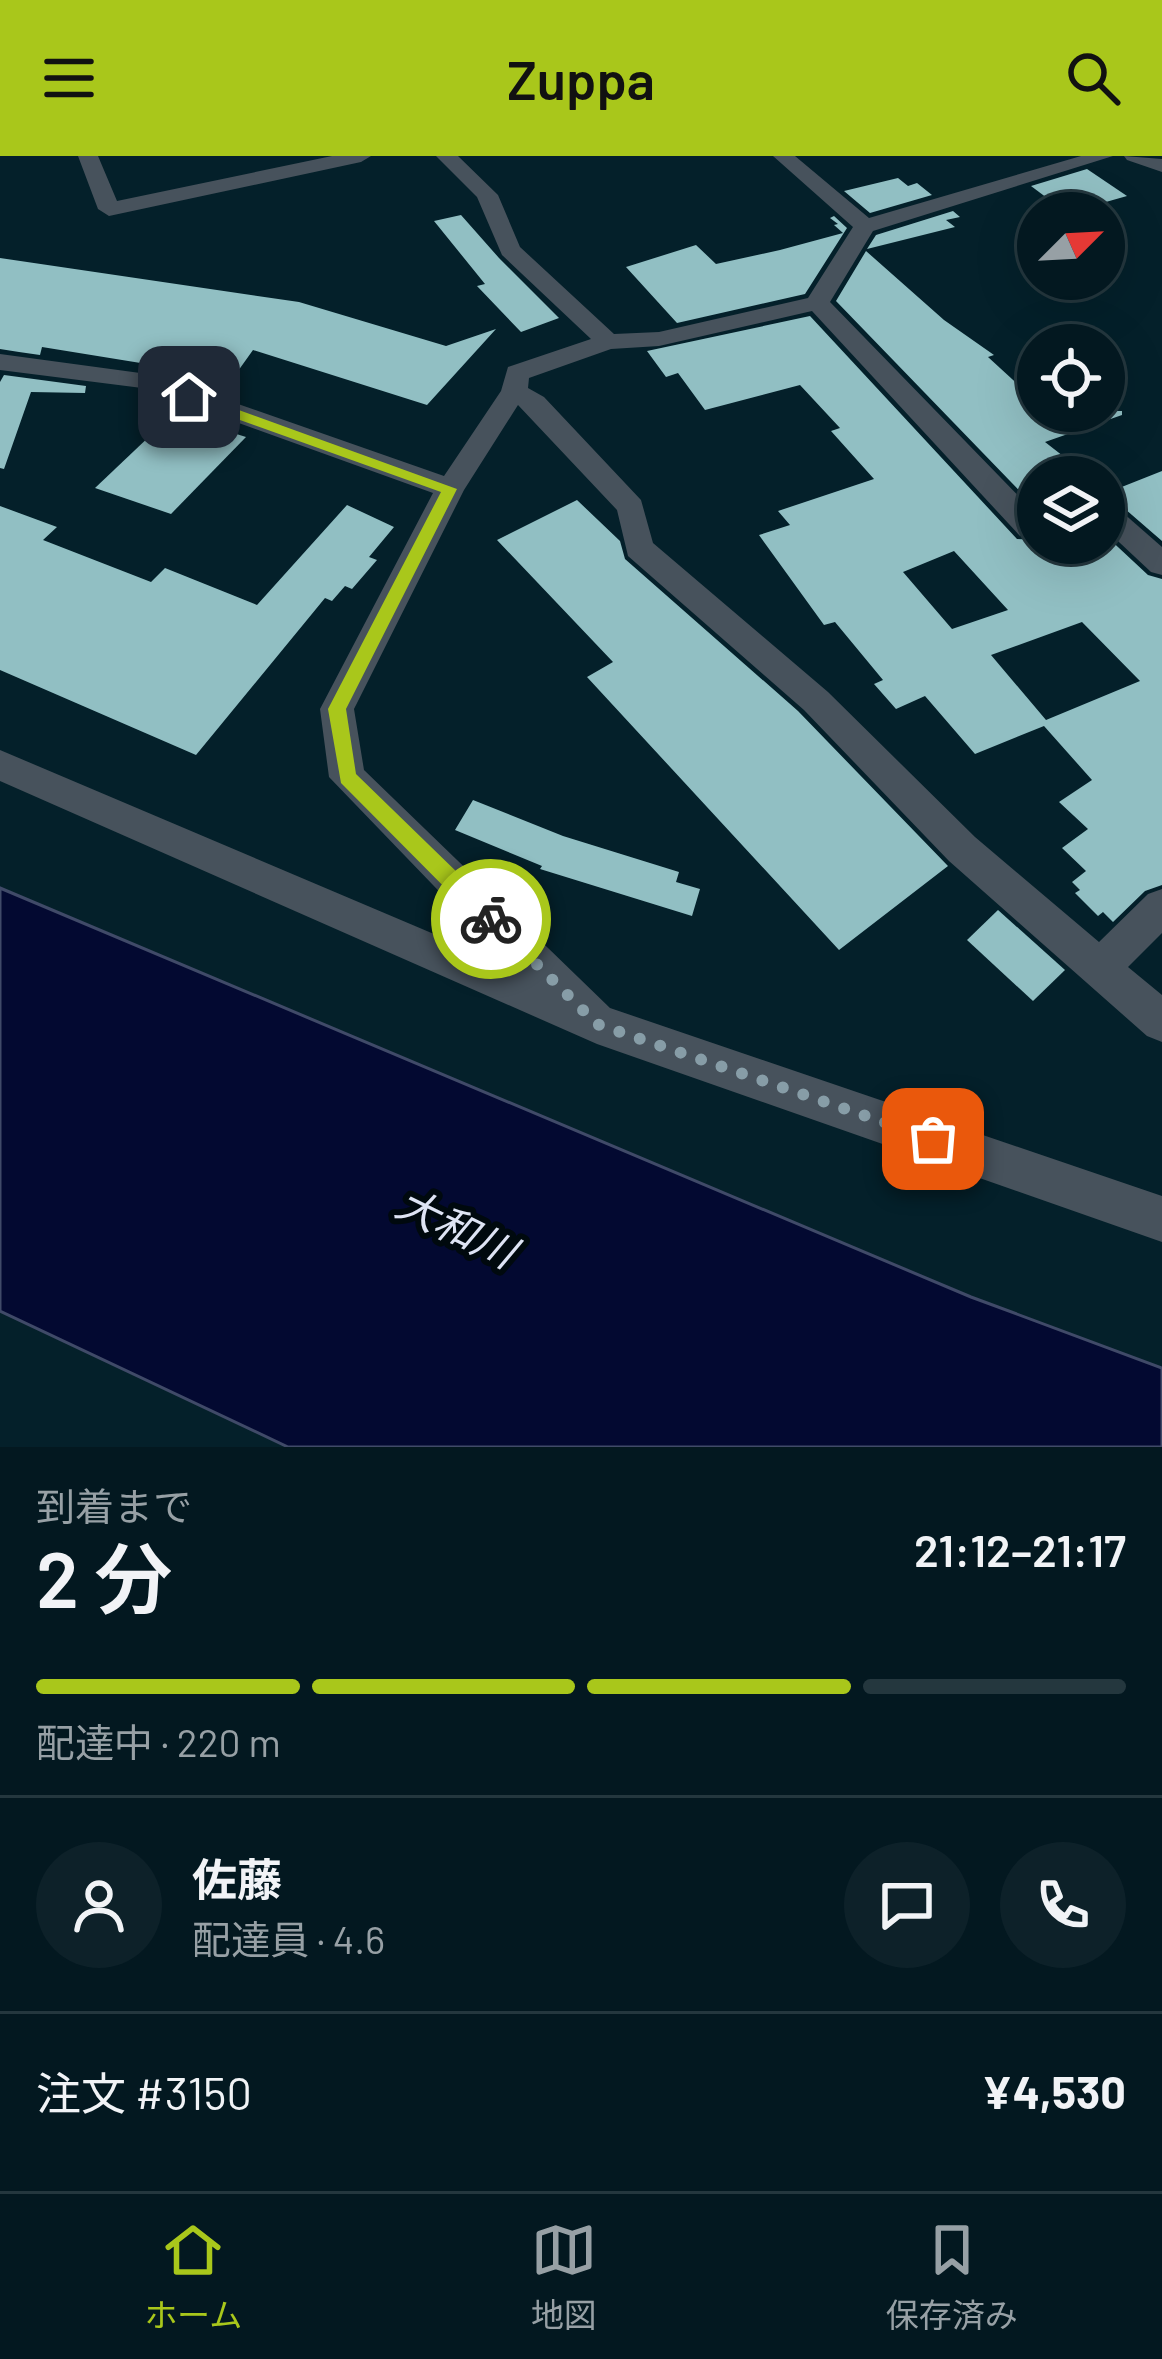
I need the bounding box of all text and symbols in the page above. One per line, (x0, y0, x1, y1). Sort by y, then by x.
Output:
icon: menu (36, 45, 102, 111)
icon: search (1060, 45, 1126, 111)
text: Zuppa (507, 46, 655, 111)
north arrow (1017, 192, 1125, 300)
map controls (1017, 192, 1125, 564)
button: locate (1017, 324, 1125, 432)
pin (138, 346, 240, 448)
icon: home (156, 364, 222, 430)
button: layers (1017, 456, 1125, 564)
courier (431, 859, 551, 979)
icon: bike (458, 886, 524, 952)
pin (882, 1088, 984, 1190)
icon: bag (900, 1106, 966, 1172)
water label: 大和川 (389, 1176, 528, 1278)
text: 到着まで (36, 1482, 192, 1529)
text: 21:12–21:17 (914, 1522, 1126, 1576)
text: 2 分 (36, 1530, 173, 1624)
text: 配達中 · 220 m (36, 1718, 281, 1765)
button: person (36, 1842, 162, 1968)
button: chat (844, 1842, 970, 1968)
button: phone (1000, 1842, 1126, 1968)
text: 佐藤 (192, 1851, 282, 1905)
text: 配達員 · 4.6 (192, 1915, 385, 1962)
text: ¥4,530 (982, 2064, 1126, 2118)
text: 注文 #3150 (36, 2065, 252, 2119)
tab: ホーム (144, 2217, 242, 2337)
tab: 地図 (531, 2217, 597, 2337)
tab: 保存済み (886, 2217, 1018, 2337)

